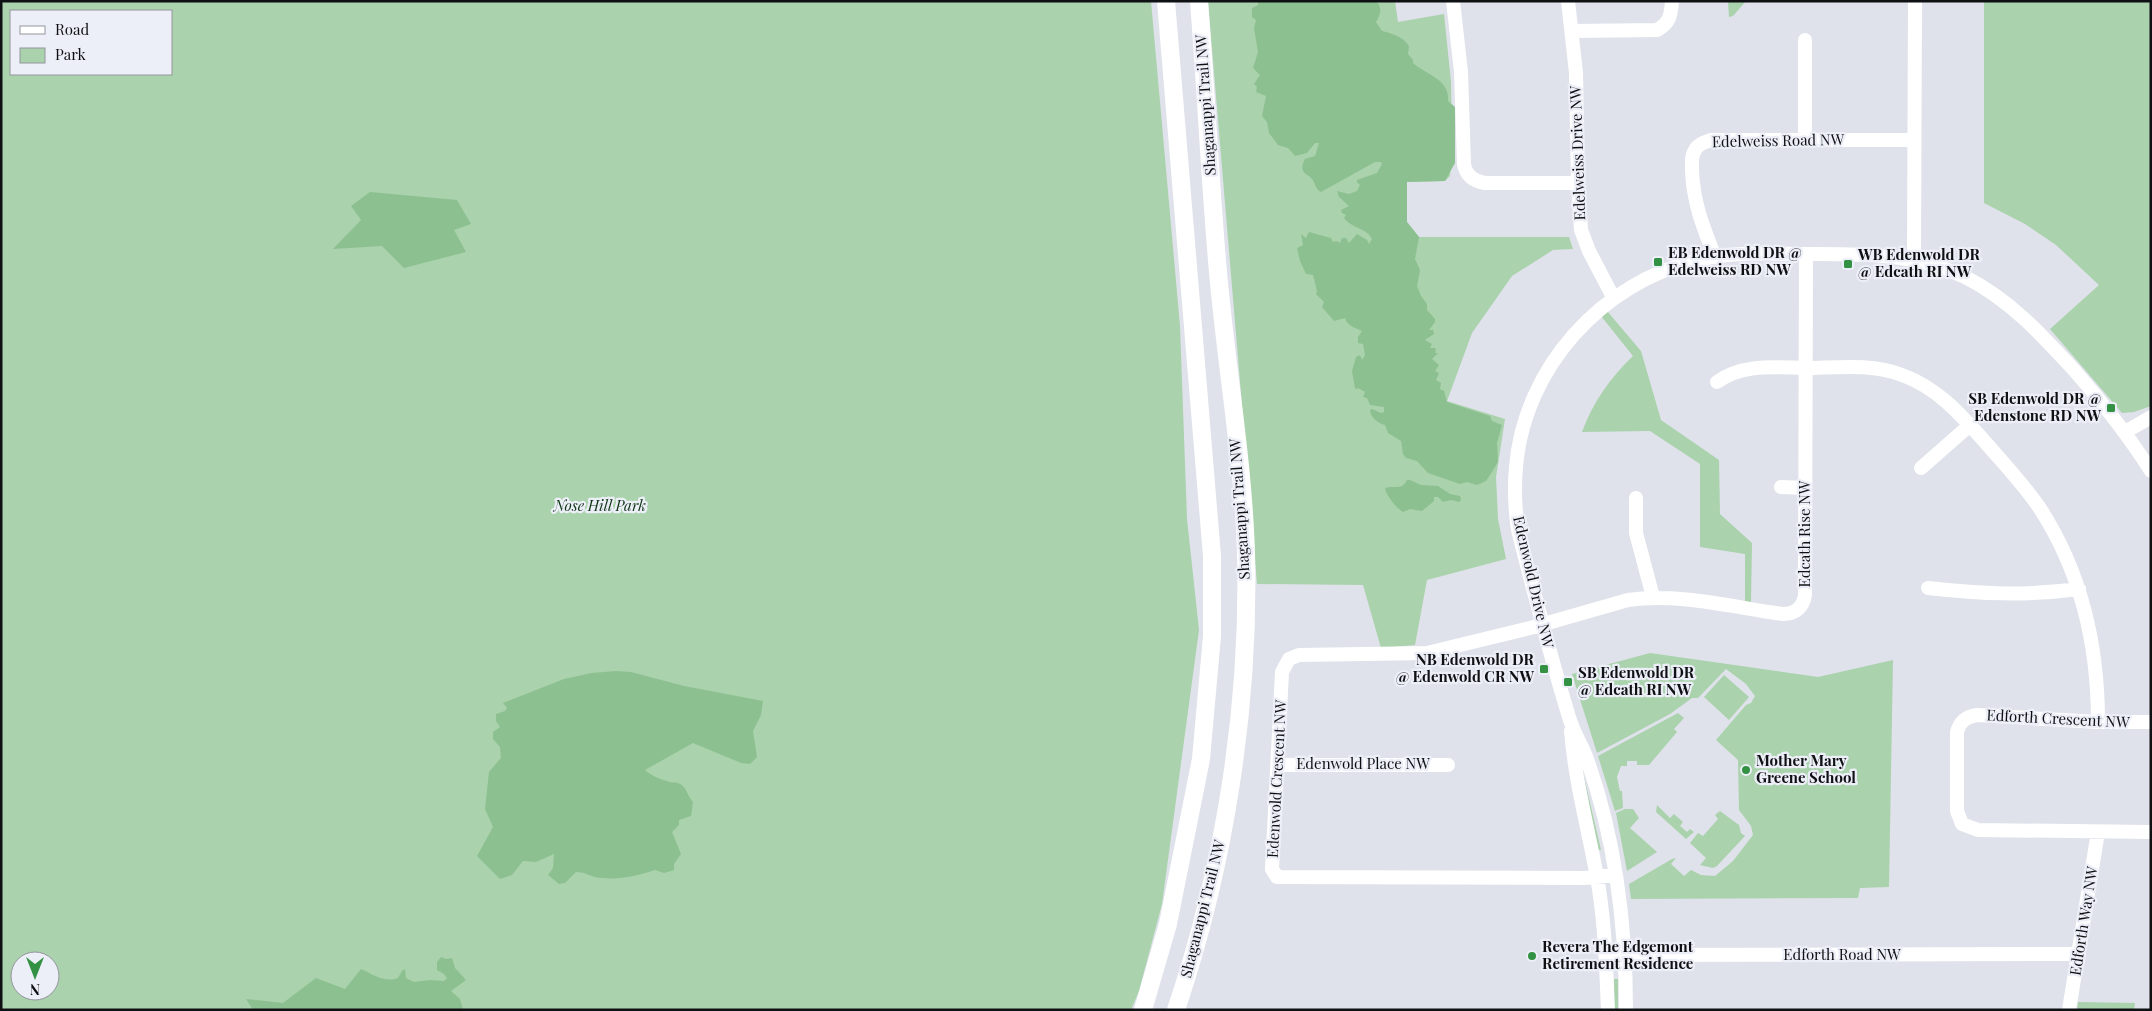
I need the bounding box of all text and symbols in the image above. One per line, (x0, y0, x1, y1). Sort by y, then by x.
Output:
legend (10, 10, 172, 75)
text: Road (55, 19, 89, 39)
street label: Shaganappi Trail NW (1190, 33, 1220, 176)
text: Park (55, 44, 87, 64)
street label: Edelweiss Drive NW (1565, 85, 1589, 221)
street label: Edelweiss Road NW (1712, 129, 1845, 151)
place label: EB Edenwold DR @ Edelweiss RD NW (1668, 242, 1801, 279)
place label: WB Edenwold DR @ Edcath RI NW (1857, 244, 1980, 281)
marker: EB Edenwold DR @ Edelweiss RD NW (1652, 256, 1664, 268)
marker: WB Edenwold DR @ Edcath RI NW (1842, 258, 1854, 270)
place label: SB Edenwold DR @ Edenstone RD NW (1968, 388, 2101, 425)
marker: SB Edenwold DR @ Edenstone RD NW (2105, 402, 2117, 414)
street label: Shaganappi Trail NW (1224, 437, 1254, 580)
street label: Edcath Rise NW (1794, 480, 1814, 587)
park label: Nose Hill Park (552, 495, 646, 515)
street label: Edenwold Drive NW (1509, 514, 1559, 650)
place label: NB Edenwold DR @ Edenwold CR NW (1396, 649, 1535, 686)
place label: SB Edenwold DR @ Edcath RI NW (1578, 662, 1695, 699)
marker: NB Edenwold DR @ Edenwold CR NW (1538, 663, 1550, 675)
marker: SB Edenwold DR @ Edcath RI NW (1562, 676, 1574, 688)
street label: Edenwold Crescent NW (1262, 699, 1290, 858)
street label: Edforth Crescent NW (1986, 704, 2130, 732)
place label: Mother Mary Greene School (1756, 750, 1856, 787)
street label: Edenwold Place NW (1296, 753, 1430, 773)
marker: Mother Mary Greene School (1740, 764, 1752, 776)
street label: Shaganappi Trail NW (1175, 837, 1229, 980)
street label: Edforth Way NW (2065, 864, 2102, 977)
place label: Revera The Edgemont Retirement Residence (1542, 936, 1694, 973)
street label: Edforth Road NW (1783, 944, 1901, 964)
marker: Revera The Edgemont Retirement Residence (1526, 950, 1538, 962)
north arrow (10, 951, 60, 1001)
text: N (30, 980, 40, 999)

